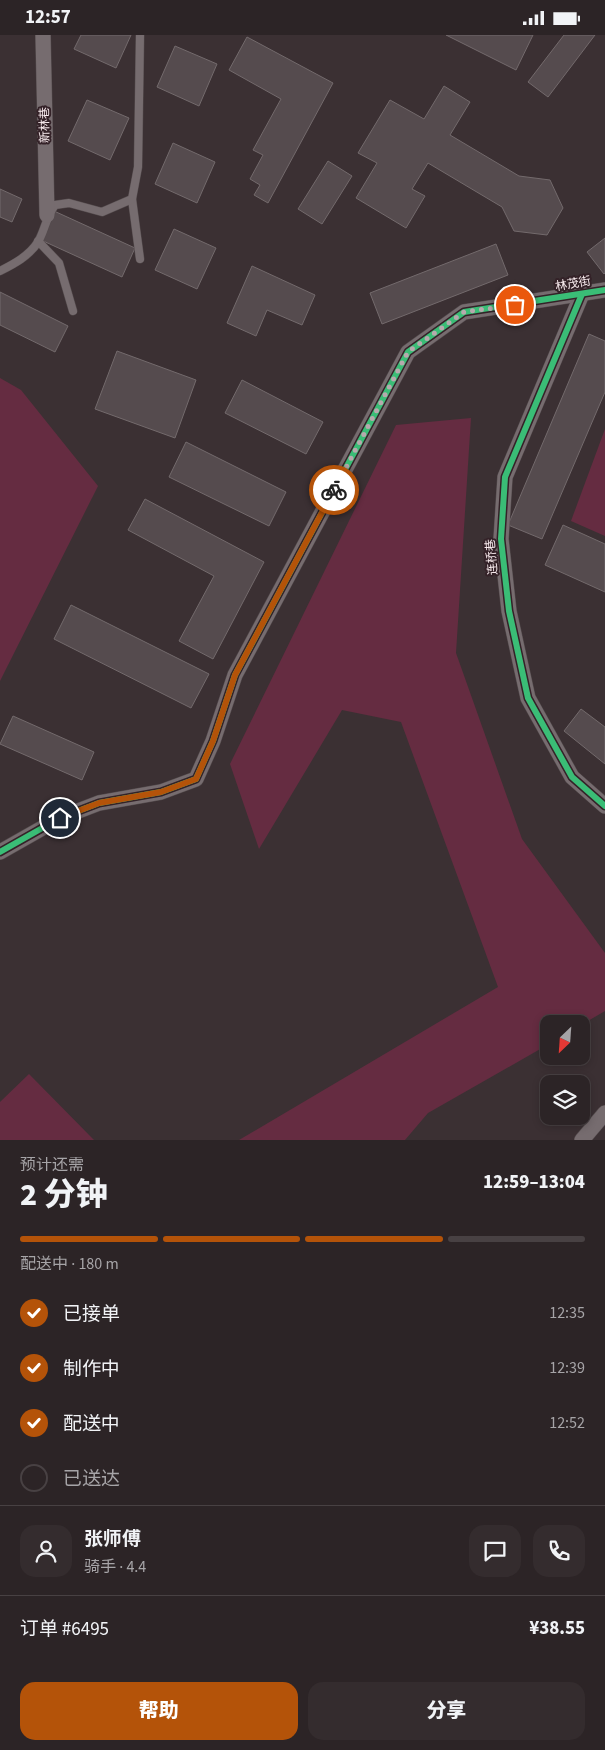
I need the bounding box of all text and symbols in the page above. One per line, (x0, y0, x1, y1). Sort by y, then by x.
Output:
text: 12:57 (25, 4, 71, 31)
street label: 新林巷 (36, 107, 54, 143)
street label: 林茂街 (554, 273, 592, 295)
pin (494, 284, 536, 326)
icon: bag (501, 291, 529, 319)
courier (309, 465, 359, 515)
icon: bike (320, 476, 348, 504)
street label: 连桥巷 (482, 538, 502, 576)
pin (39, 797, 81, 839)
icon: home (46, 804, 74, 832)
north arrow (540, 1015, 590, 1065)
map controls (540, 1015, 590, 1125)
button: layers (540, 1075, 590, 1125)
text: 预计还需 (20, 1154, 84, 1176)
text: 12:59–13:04 (483, 1169, 585, 1196)
text: 2 分钟 (20, 1172, 108, 1218)
text: 配送中 · 180 m (20, 1253, 119, 1275)
icon: check (20, 1299, 48, 1327)
text: 已接单 (63, 1301, 120, 1328)
text: 12:35 (549, 1302, 585, 1324)
icon: check (20, 1354, 48, 1382)
text: 制作中 (63, 1356, 120, 1383)
text: 12:39 (549, 1357, 585, 1379)
icon: check (20, 1409, 48, 1437)
text: 配送中 (63, 1411, 120, 1438)
text: 12:52 (549, 1412, 585, 1434)
text: 已送达 (63, 1466, 120, 1493)
button: person (20, 1525, 72, 1577)
button: chat (469, 1525, 521, 1577)
button: phone (533, 1525, 585, 1577)
text: 张师傅 (84, 1526, 141, 1553)
text: 骑手 · 4.4 (84, 1556, 146, 1578)
text: ¥38.55 (529, 1615, 585, 1642)
text: 订单 #6495 (20, 1616, 109, 1643)
button: 帮助 (20, 1682, 298, 1740)
button: 分享 (308, 1682, 585, 1740)

